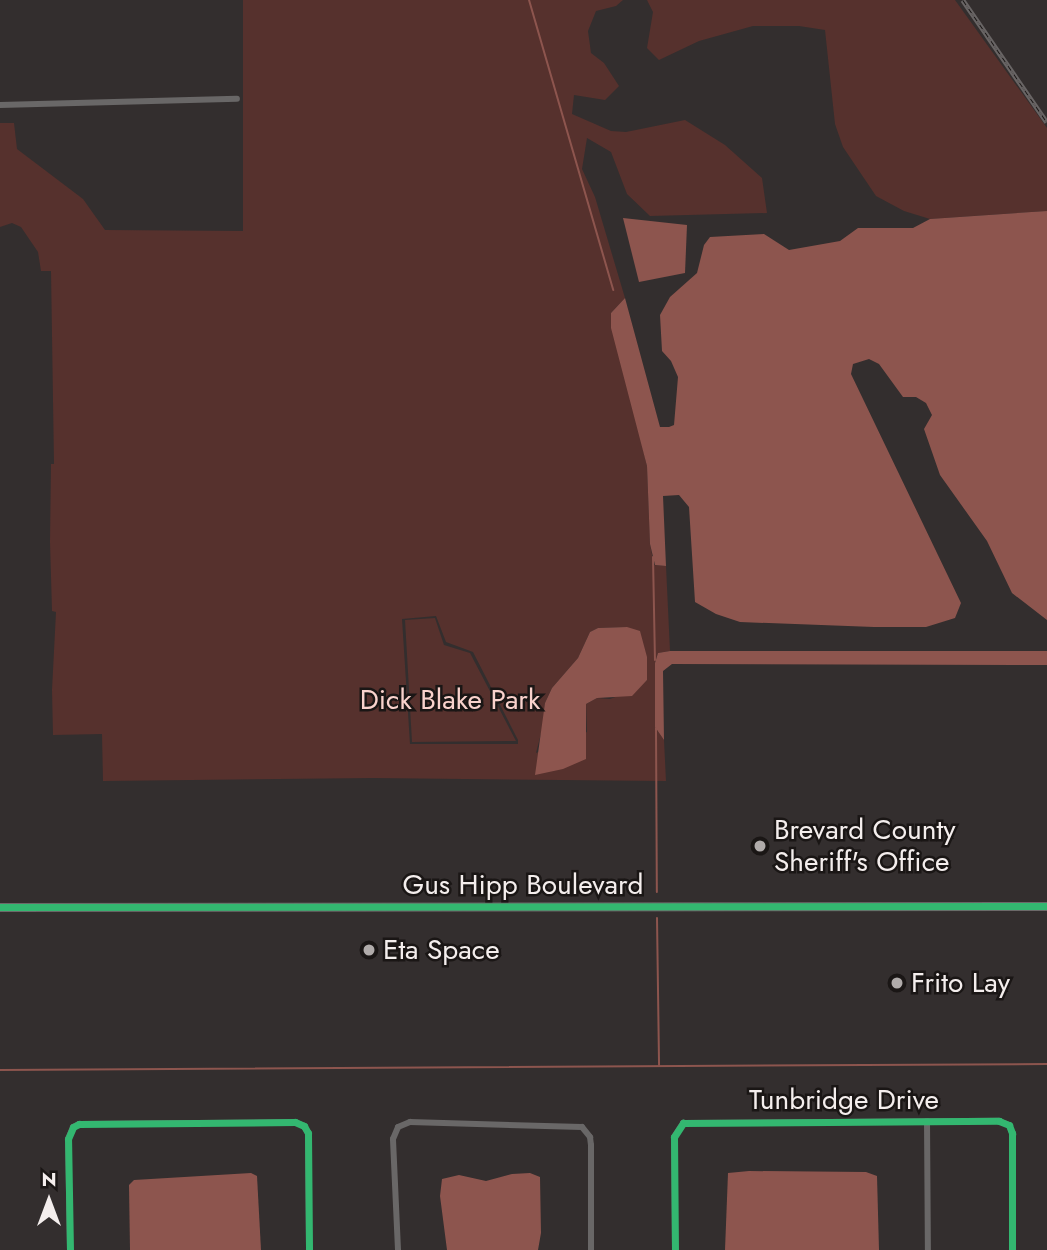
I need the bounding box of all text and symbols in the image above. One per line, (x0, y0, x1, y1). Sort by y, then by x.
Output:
park label: Dick Blake Park (360, 683, 540, 717)
place label: Brevard County Sheriff's Office (774, 813, 955, 879)
marker: Brevard County Sheriff's Office (752, 838, 768, 854)
street label: Gus Hipp Boulevard (402, 868, 644, 902)
place label: Eta Space (383, 933, 500, 967)
marker: Eta Space (361, 942, 377, 958)
place label: Frito Lay (911, 966, 1010, 1000)
marker: Frito Lay (889, 975, 905, 991)
street label: Tunbridge Drive (749, 1083, 939, 1117)
north arrow (14, 1166, 84, 1236)
text: N (41, 1166, 57, 1193)

